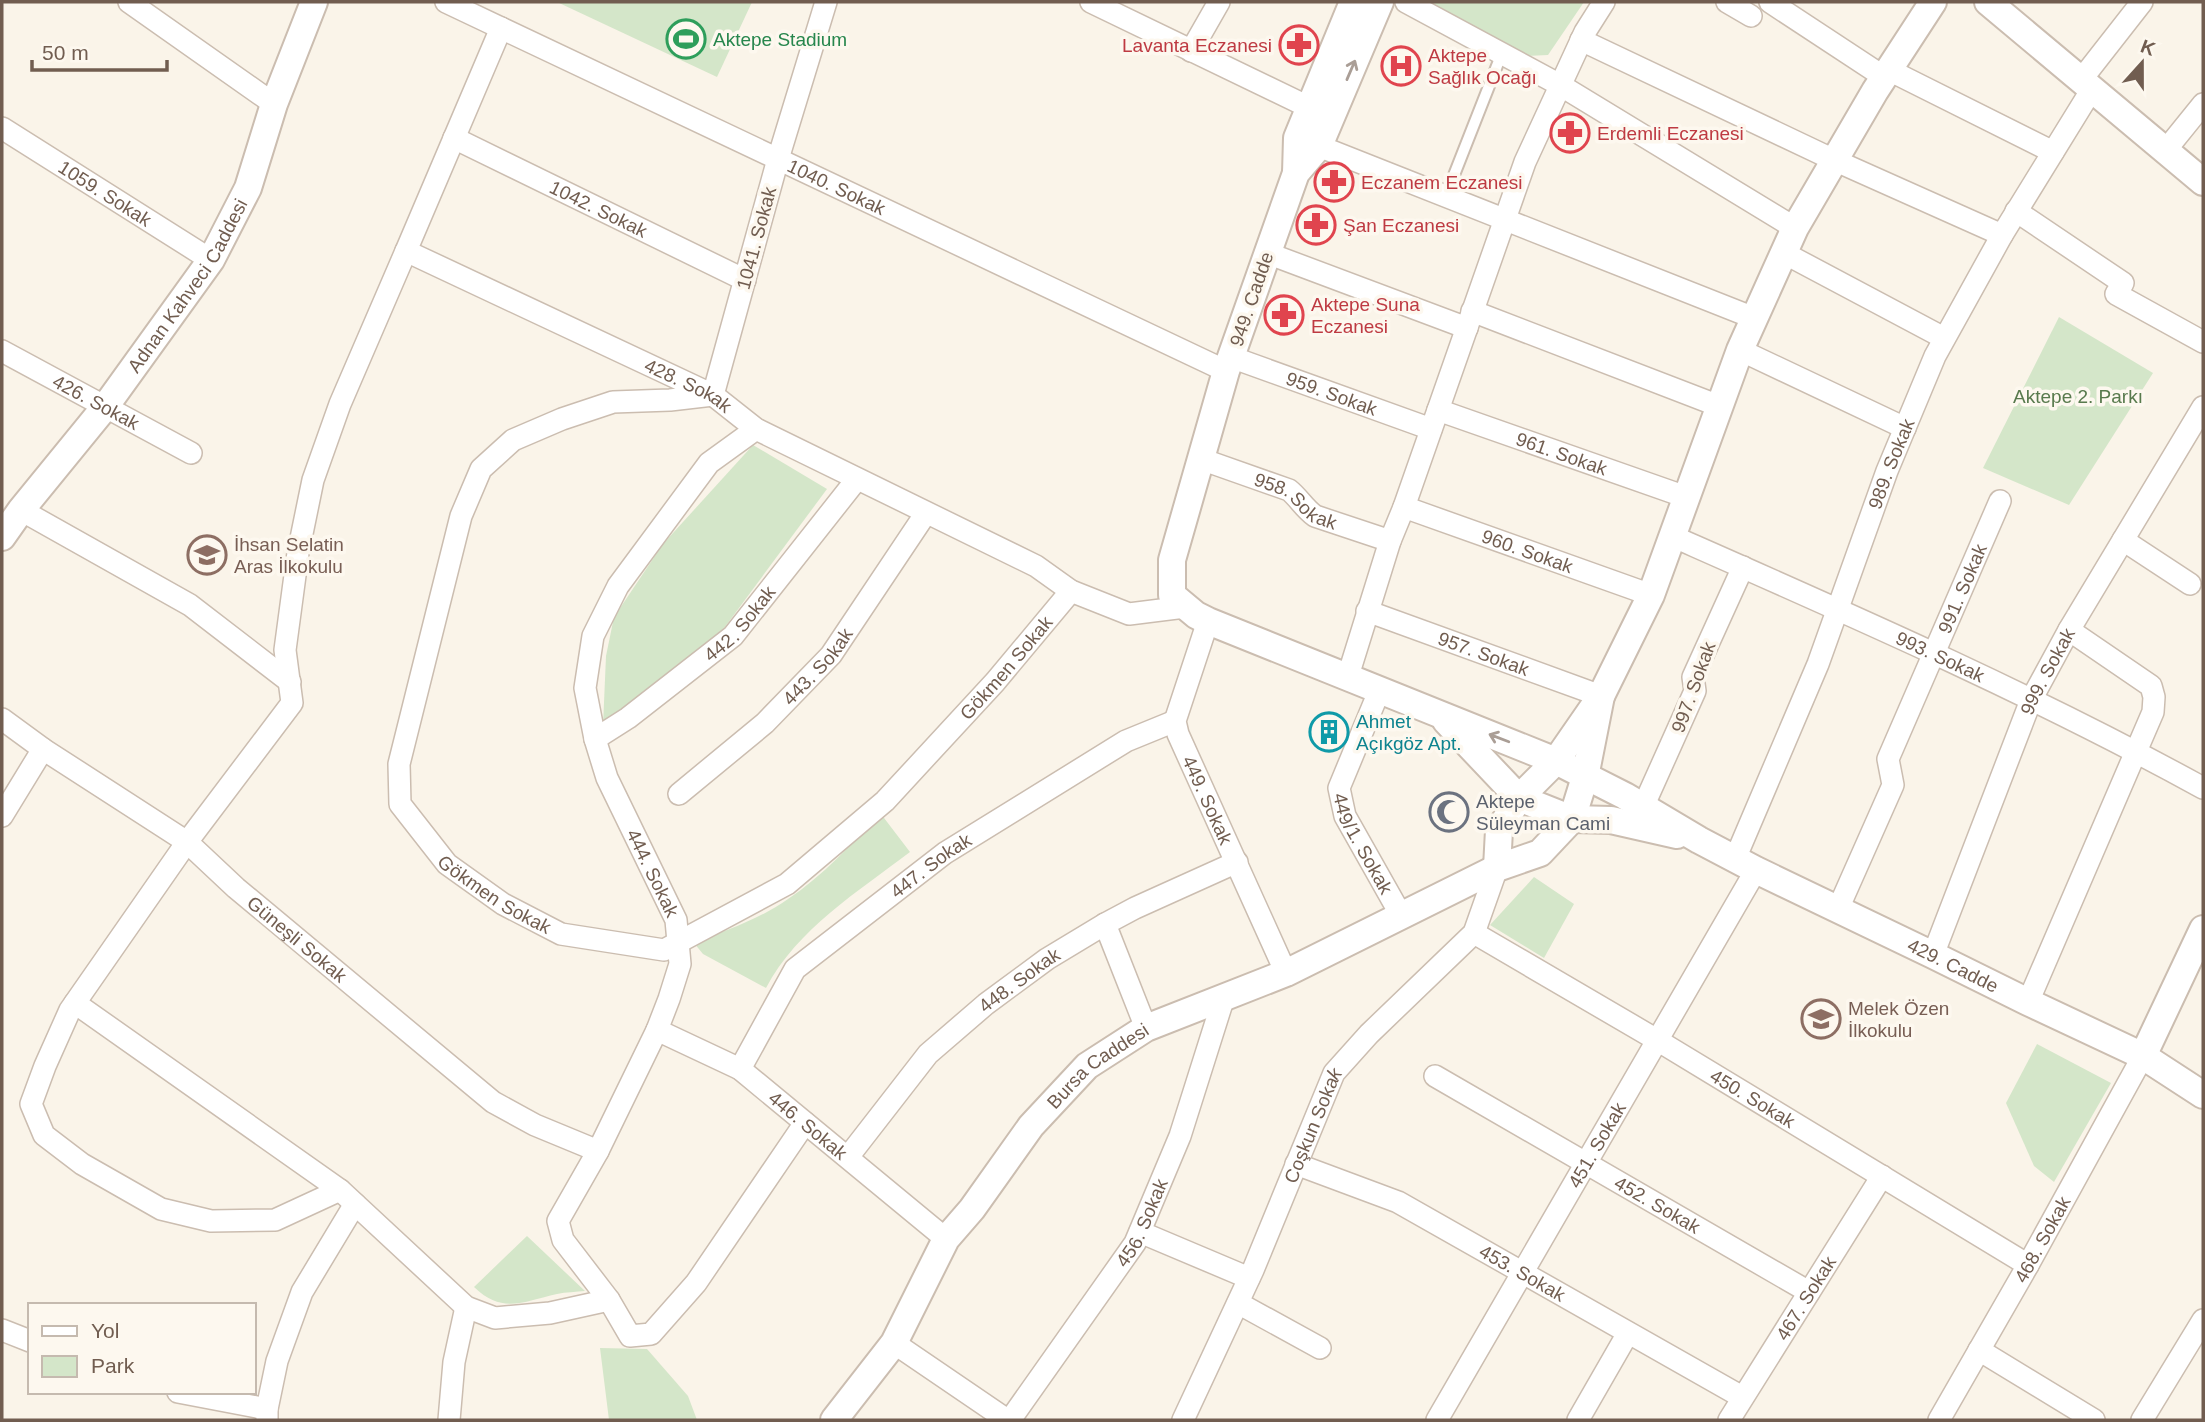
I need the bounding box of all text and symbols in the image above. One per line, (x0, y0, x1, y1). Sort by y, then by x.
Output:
sports icon: Aktepe Stadium (665, 18, 707, 60)
pharmacy icon: Lavanta Eczanesi (1278, 24, 1320, 66)
scale bar (32, 28, 166, 72)
north arrow (2107, 28, 2177, 98)
place label: Aktepe Stadium (713, 29, 847, 50)
place label: Lavanta Eczanesi (1122, 35, 1272, 56)
text: K (2138, 35, 2158, 60)
text: 50 m (42, 41, 89, 64)
hospital icon: Aktepe Sağlık Ocağı (1380, 45, 1422, 87)
place label: Aktepe Sağlık Ocağı (1428, 45, 1537, 88)
one-way arrow (1345, 60, 1358, 82)
pharmacy icon: Erdemli Eczanesi (1549, 112, 1591, 154)
place label: Erdemli Eczanesi (1597, 123, 1744, 144)
street label: 1040. Sokak (784, 155, 889, 220)
street label: 1059. Sokak (55, 156, 156, 231)
pharmacy icon: Eczanem Eczanesi (1313, 161, 1355, 203)
place label: Eczanem Eczanesi (1361, 172, 1523, 193)
street label: 1042. Sokak (546, 176, 651, 242)
street label: 1041. Sokak (733, 184, 780, 292)
street label: Adnan Kahveci Caddesi (124, 196, 252, 376)
pharmacy icon: Şan Eczanesi (1295, 204, 1337, 246)
place label: Şan Eczanesi (1343, 215, 1459, 236)
street label: 949. Cadde (1226, 249, 1277, 349)
pharmacy icon: Aktepe Suna Eczanesi (1263, 294, 1305, 336)
place label: Aktepe Suna Eczanesi (1311, 294, 1420, 337)
street label: 428. Sokak (641, 354, 736, 417)
street label: 959. Sokak (1283, 368, 1380, 420)
street label: 426. Sokak (49, 370, 143, 434)
park label: Aktepe 2. Parkı (2013, 386, 2143, 407)
street label: 989. Sokak (1864, 415, 1919, 512)
street label: 961. Sokak (1513, 428, 1610, 480)
street label: 958. Sokak (1252, 469, 1340, 534)
street label: 960. Sokak (1479, 526, 1576, 577)
school or university icon: İhsan Selatin Aras İlkokulu (186, 534, 228, 576)
place label: İhsan Selatin Aras İlkokulu (234, 534, 344, 577)
street label: 991. Sokak (1934, 540, 1991, 637)
street label: 442. Sokak (700, 581, 780, 666)
street label: Gökmen Sokak (956, 611, 1057, 724)
street label: 443. Sokak (779, 624, 857, 709)
street label: 999. Sokak (2016, 624, 2079, 718)
street label: 993. Sokak (1892, 627, 1988, 687)
street label: 957. Sokak (1435, 628, 1532, 680)
street label: 997. Sokak (1667, 638, 1720, 735)
building icon: Ahmet Açıkgöz Apt. (1308, 711, 1350, 753)
place label: Ahmet Açıkgöz Apt. (1356, 711, 1462, 754)
one-way arrow (1488, 731, 1510, 744)
street label: 449. Sokak (1178, 752, 1237, 848)
street label: 449/1. Sokak (1329, 791, 1397, 898)
mosque icon: Aktepe Süleyman Cami (1428, 791, 1470, 833)
place label: Aktepe Süleyman Cami (1476, 791, 1610, 834)
street label: 444. Sokak (623, 826, 683, 921)
street label: 447. Sokak (886, 829, 976, 902)
street label: Gökmen Sokak (433, 851, 555, 938)
street label: Güneşli Sokak (243, 892, 351, 987)
street label: 429. Cadde (1904, 934, 2002, 997)
street label: 448. Sokak (974, 944, 1064, 1017)
school or university icon: Melek Özen İlkokulu (1800, 998, 1842, 1040)
place label: Melek Özen İlkokulu (1848, 998, 1949, 1041)
street label: Bursa Caddesi (1043, 1019, 1153, 1113)
street label: Coşkun Sokak (1280, 1062, 1346, 1186)
street label: 450. Sokak (1706, 1065, 1799, 1132)
street label: 446. Sokak (764, 1087, 852, 1164)
street label: 451. Sokak (1564, 1098, 1630, 1192)
street label: 452. Sokak (1611, 1172, 1704, 1238)
street label: 456. Sokak (1112, 1175, 1172, 1271)
street label: 468. Sokak (2010, 1192, 2075, 1286)
street label: 453. Sokak (1476, 1240, 1569, 1306)
street label: 467. Sokak (1772, 1252, 1840, 1344)
legend (28, 1303, 256, 1394)
text: Yol (91, 1319, 119, 1342)
text: Park (91, 1354, 135, 1377)

